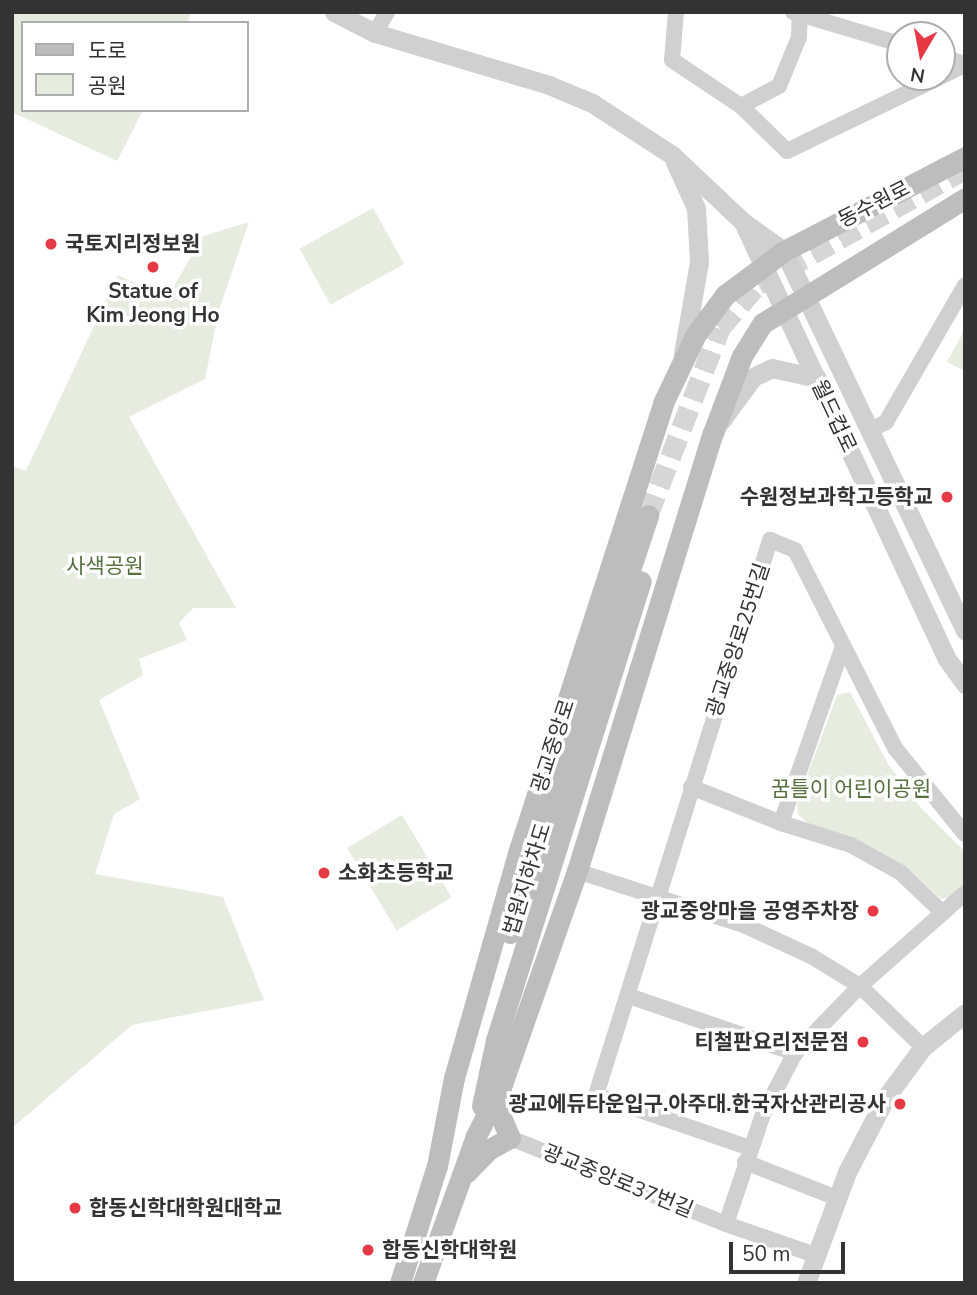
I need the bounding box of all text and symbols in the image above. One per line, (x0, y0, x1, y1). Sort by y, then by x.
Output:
legend (21, 21, 248, 112)
north arrow (886, 21, 956, 91)
text: 도로 (88, 37, 127, 65)
text: N (908, 61, 927, 89)
text: 공원 (88, 72, 127, 100)
street label: 동수원로 (834, 175, 914, 233)
place label: 국토지리정보원 (65, 231, 200, 257)
marker: 국토지리정보원 (43, 236, 59, 252)
marker: Statue of Kim Jeong Ho (145, 259, 161, 275)
place label: Statue of Kim Jeong Ho (86, 278, 220, 328)
street label: 월드컵로 (806, 376, 862, 456)
place label: 수원정보과학고등학교 (740, 484, 933, 510)
marker: 수원정보과학고등학교 (939, 489, 955, 505)
park label: 사색공원 (66, 553, 144, 579)
street label: 광교중앙로25번길 (701, 560, 775, 720)
street label: 광교중앙로 (526, 696, 580, 796)
park label: 꿈틀이 어린이공원 (771, 776, 931, 802)
street label: 법원지하차도 (498, 820, 556, 938)
place label: 소화초등학교 (338, 860, 454, 886)
marker: 소화초등학교 (316, 865, 332, 881)
place label: 광교중앙마을 공영주차장 (641, 898, 859, 924)
marker: 광교중앙마을 공영주차장 (865, 903, 881, 919)
place label: 티철판요리전문점 (694, 1029, 849, 1055)
marker: 티철판요리전문점 (855, 1034, 871, 1050)
place label: 광교에듀타운입구.아주대.한국자산관리공사 (509, 1091, 886, 1117)
marker: 광교에듀타운입구.아주대.한국자산관리공사 (892, 1096, 908, 1112)
street label: 광교중앙로37번길 (539, 1139, 697, 1223)
place label: 합동신학대학원대학교 (89, 1195, 282, 1221)
marker: 합동신학대학원대학교 (67, 1200, 83, 1216)
scale bar (732, 1228, 848, 1272)
place label: 합동신학대학원 (382, 1237, 517, 1263)
text: 50 m (742, 1240, 791, 1268)
marker: 합동신학대학원 (360, 1242, 376, 1258)

